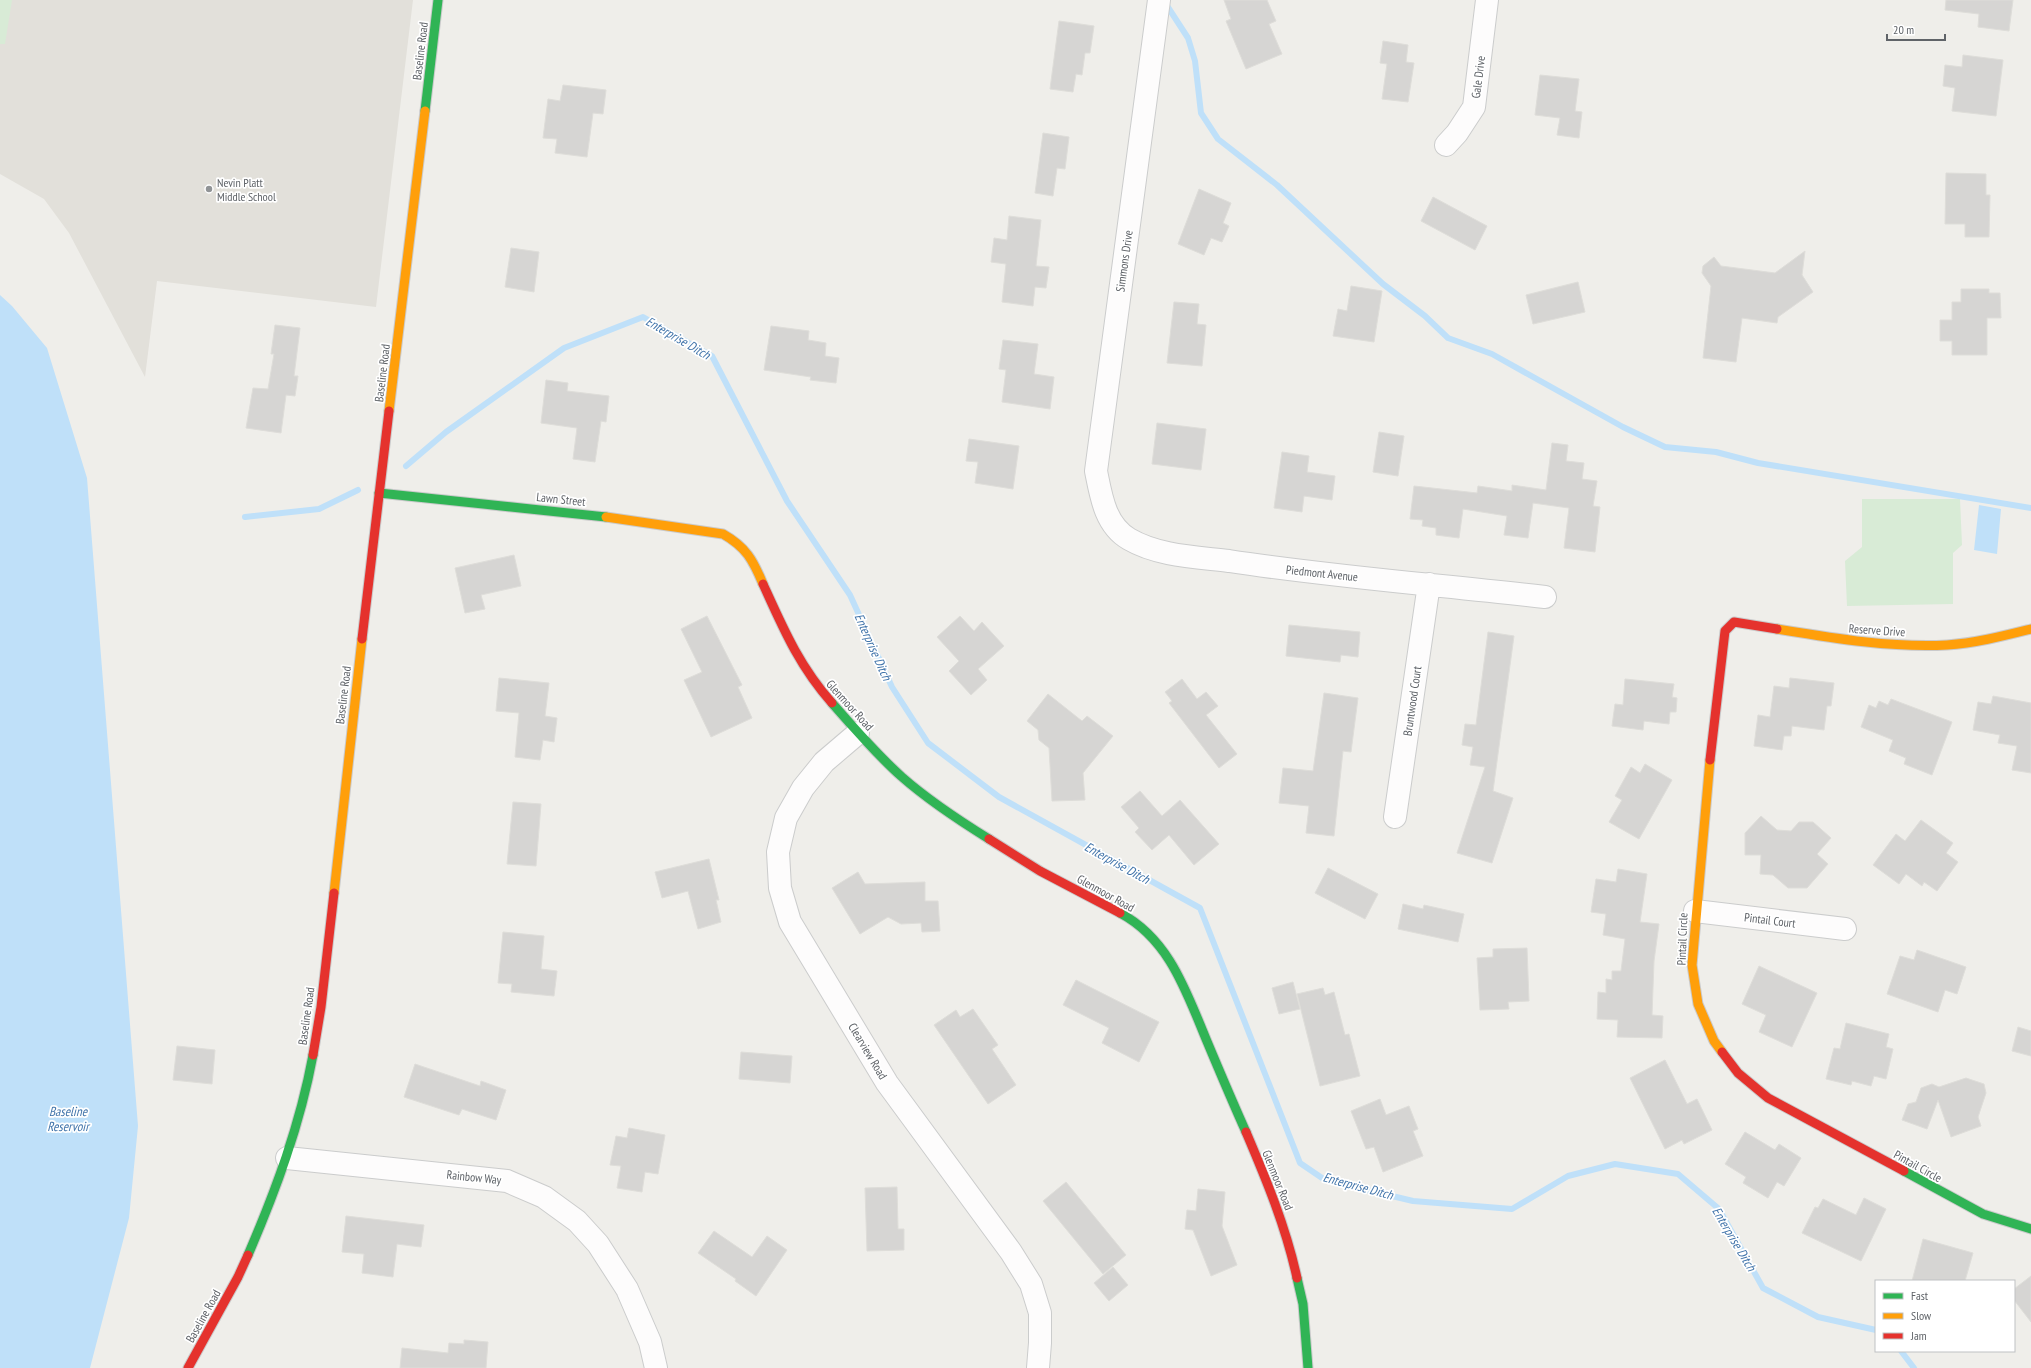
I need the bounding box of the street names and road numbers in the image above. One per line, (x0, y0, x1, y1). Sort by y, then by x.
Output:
street label: Baseline Road (409, 21, 431, 81)
street label: Gale Drive (1468, 55, 1488, 99)
street label: Simmons Drive (1112, 229, 1136, 293)
street label: Baseline Road (371, 343, 393, 403)
street label: Lawn Street (536, 489, 587, 509)
street label: Piedmont Avenue (1285, 562, 1359, 584)
street label: Reserve Drive (1848, 621, 1906, 639)
street label: Bruntwood Court (1400, 664, 1424, 737)
street label: Baseline Road (332, 665, 354, 725)
street label: Glenmoor Road (823, 676, 877, 734)
street label: Glenmoor Road (1075, 871, 1137, 915)
street label: Pintail Court (1743, 909, 1797, 931)
street label: Pintail Circle (1674, 912, 1690, 966)
street label: Baseline Road (295, 986, 317, 1046)
street label: Clearview Road (845, 1020, 891, 1082)
street label: Pintail Circle (1891, 1147, 1945, 1185)
street label: Glenmoor Road (1259, 1148, 1297, 1212)
street label: Rainbow Way (446, 1167, 503, 1187)
street label: Baseline Road (182, 1287, 224, 1345)

